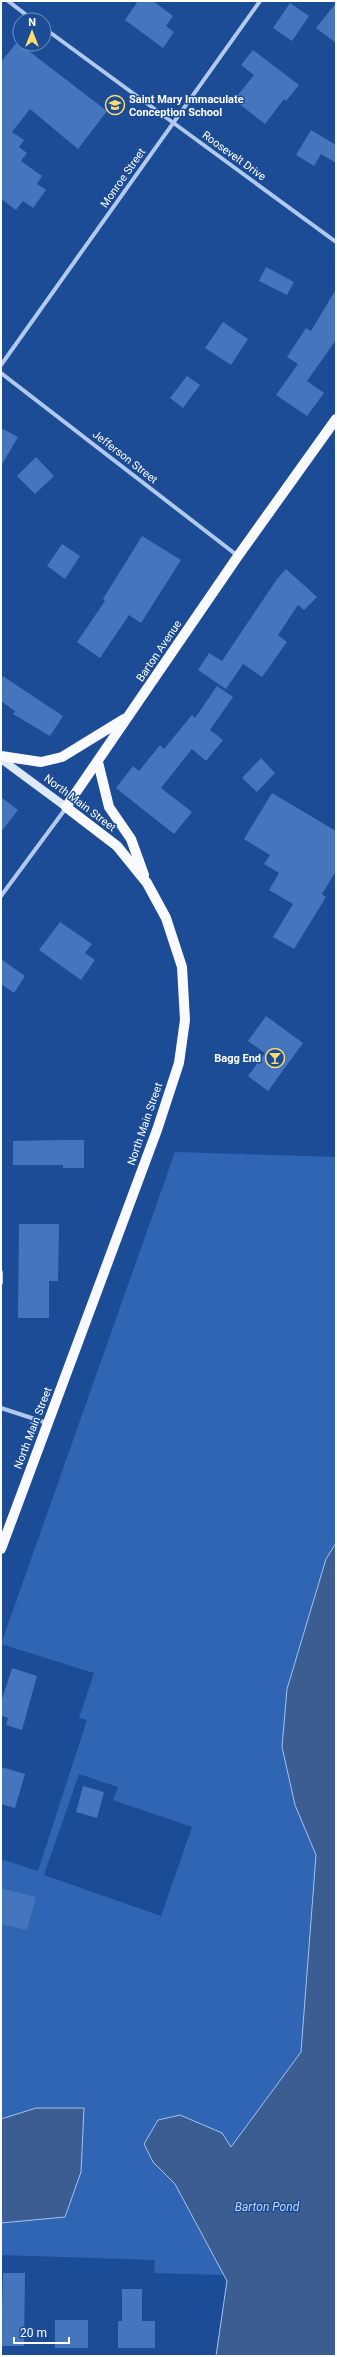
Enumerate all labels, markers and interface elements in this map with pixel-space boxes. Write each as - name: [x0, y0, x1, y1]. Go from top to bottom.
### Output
- north arrow: [12, 12, 52, 52]
- text: N: [28, 16, 36, 29]
- place label: Saint Mary Immaculate Conception School: [129, 93, 244, 119]
- school or university icon: Saint Mary Immaculate Conception School: [104, 94, 126, 116]
- street label: Roosevelt Drive: [200, 129, 269, 184]
- street label: Monroe Street: [98, 146, 148, 210]
- street label: Jefferson Street: [90, 428, 160, 487]
- street label: Barton Avenue: [134, 618, 184, 684]
- street label: North Main Street: [42, 772, 119, 834]
- bar icon: Bagg End: [264, 1047, 286, 1069]
- place label: Bagg End: [214, 1052, 261, 1065]
- street label: North Main Street: [125, 1081, 165, 1167]
- street label: North Main Street: [11, 1385, 55, 1471]
- water label: Barton Pond: [235, 2200, 300, 2214]
- scale bar: [14, 2319, 69, 2345]
- text: 20 m: [20, 2326, 47, 2340]

